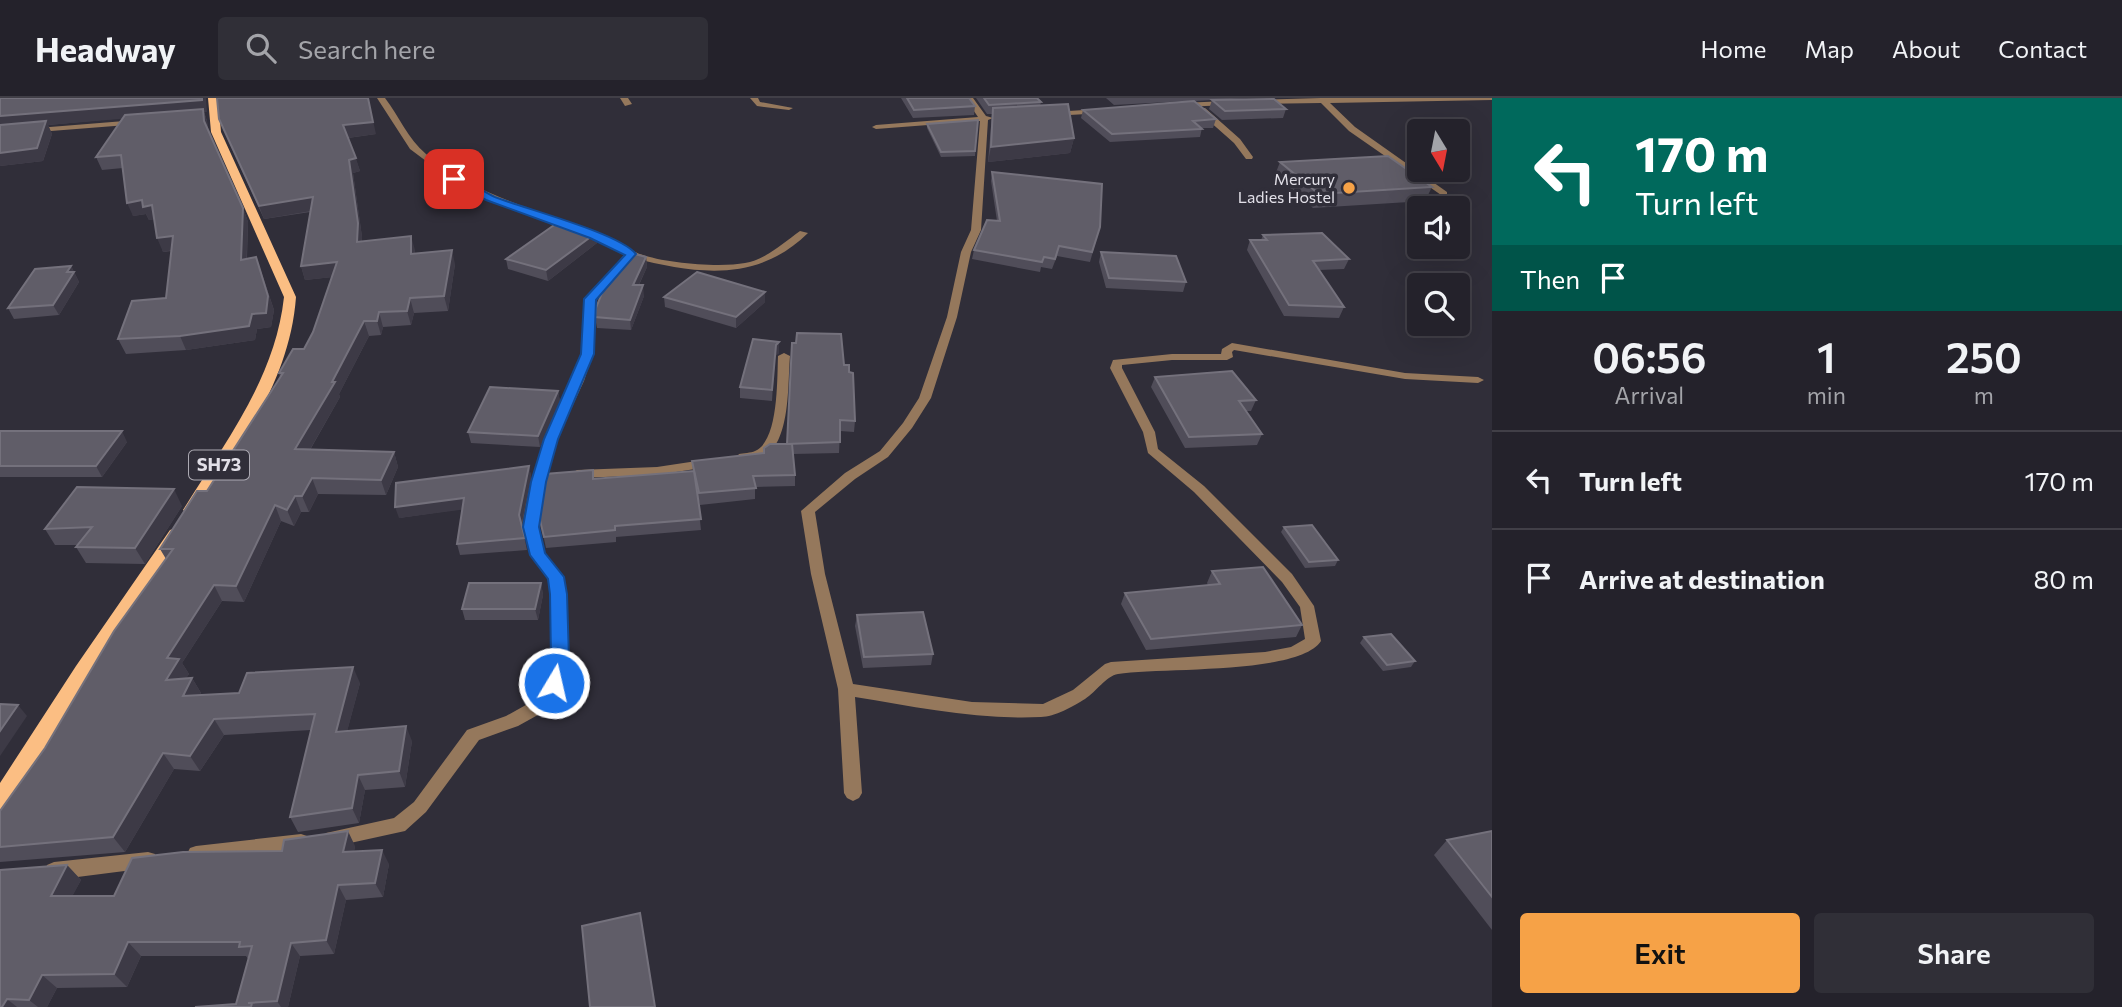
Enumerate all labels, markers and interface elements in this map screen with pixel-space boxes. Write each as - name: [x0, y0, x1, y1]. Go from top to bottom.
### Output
- search box: [218, 17, 708, 80]
- text: Headway: [35, 28, 176, 69]
- icon: search: [242, 29, 280, 67]
- text: Search here: [298, 33, 436, 64]
- text: Home: [1701, 34, 1767, 63]
- text: Map: [1805, 34, 1854, 63]
- text: About: [1892, 34, 1960, 63]
- text: Contact: [1998, 34, 2087, 63]
- north arrow: [1407, 119, 1470, 182]
- map controls: [1407, 119, 1470, 336]
- text: 170 m: [1635, 122, 1768, 182]
- icon: left: [1520, 126, 1611, 217]
- pin: [424, 149, 484, 209]
- icon: arrive: [435, 160, 473, 198]
- place label: Mercury Ladies Hostel: [1238, 169, 1335, 206]
- marker: Mercury Ladies Hostel: [1341, 180, 1357, 196]
- text: Turn left: [1635, 182, 1759, 222]
- button: sound: [1407, 196, 1470, 259]
- icon: arrive: [1594, 259, 1632, 297]
- text: Then: [1520, 263, 1580, 294]
- button: search: [1407, 273, 1470, 336]
- text: 06:56: [1592, 330, 1707, 382]
- text: 1: [1817, 330, 1836, 382]
- text: 250: [1946, 330, 2022, 382]
- text: Arrival: [1615, 381, 1684, 409]
- text: min: [1807, 381, 1846, 409]
- text: m: [1974, 381, 1994, 409]
- road number: SH73: [189, 450, 249, 480]
- icon: left: [1520, 461, 1558, 499]
- text: Turn left: [1579, 465, 1682, 496]
- text: 170 m: [2025, 465, 2094, 496]
- icon: arrive: [1520, 559, 1558, 597]
- text: Arrive at destination: [1579, 563, 1825, 594]
- text: 80 m: [2034, 563, 2094, 594]
- position arrow: [517, 646, 591, 720]
- button: Exit: [1520, 913, 1800, 993]
- button: Share: [1814, 913, 2094, 993]

